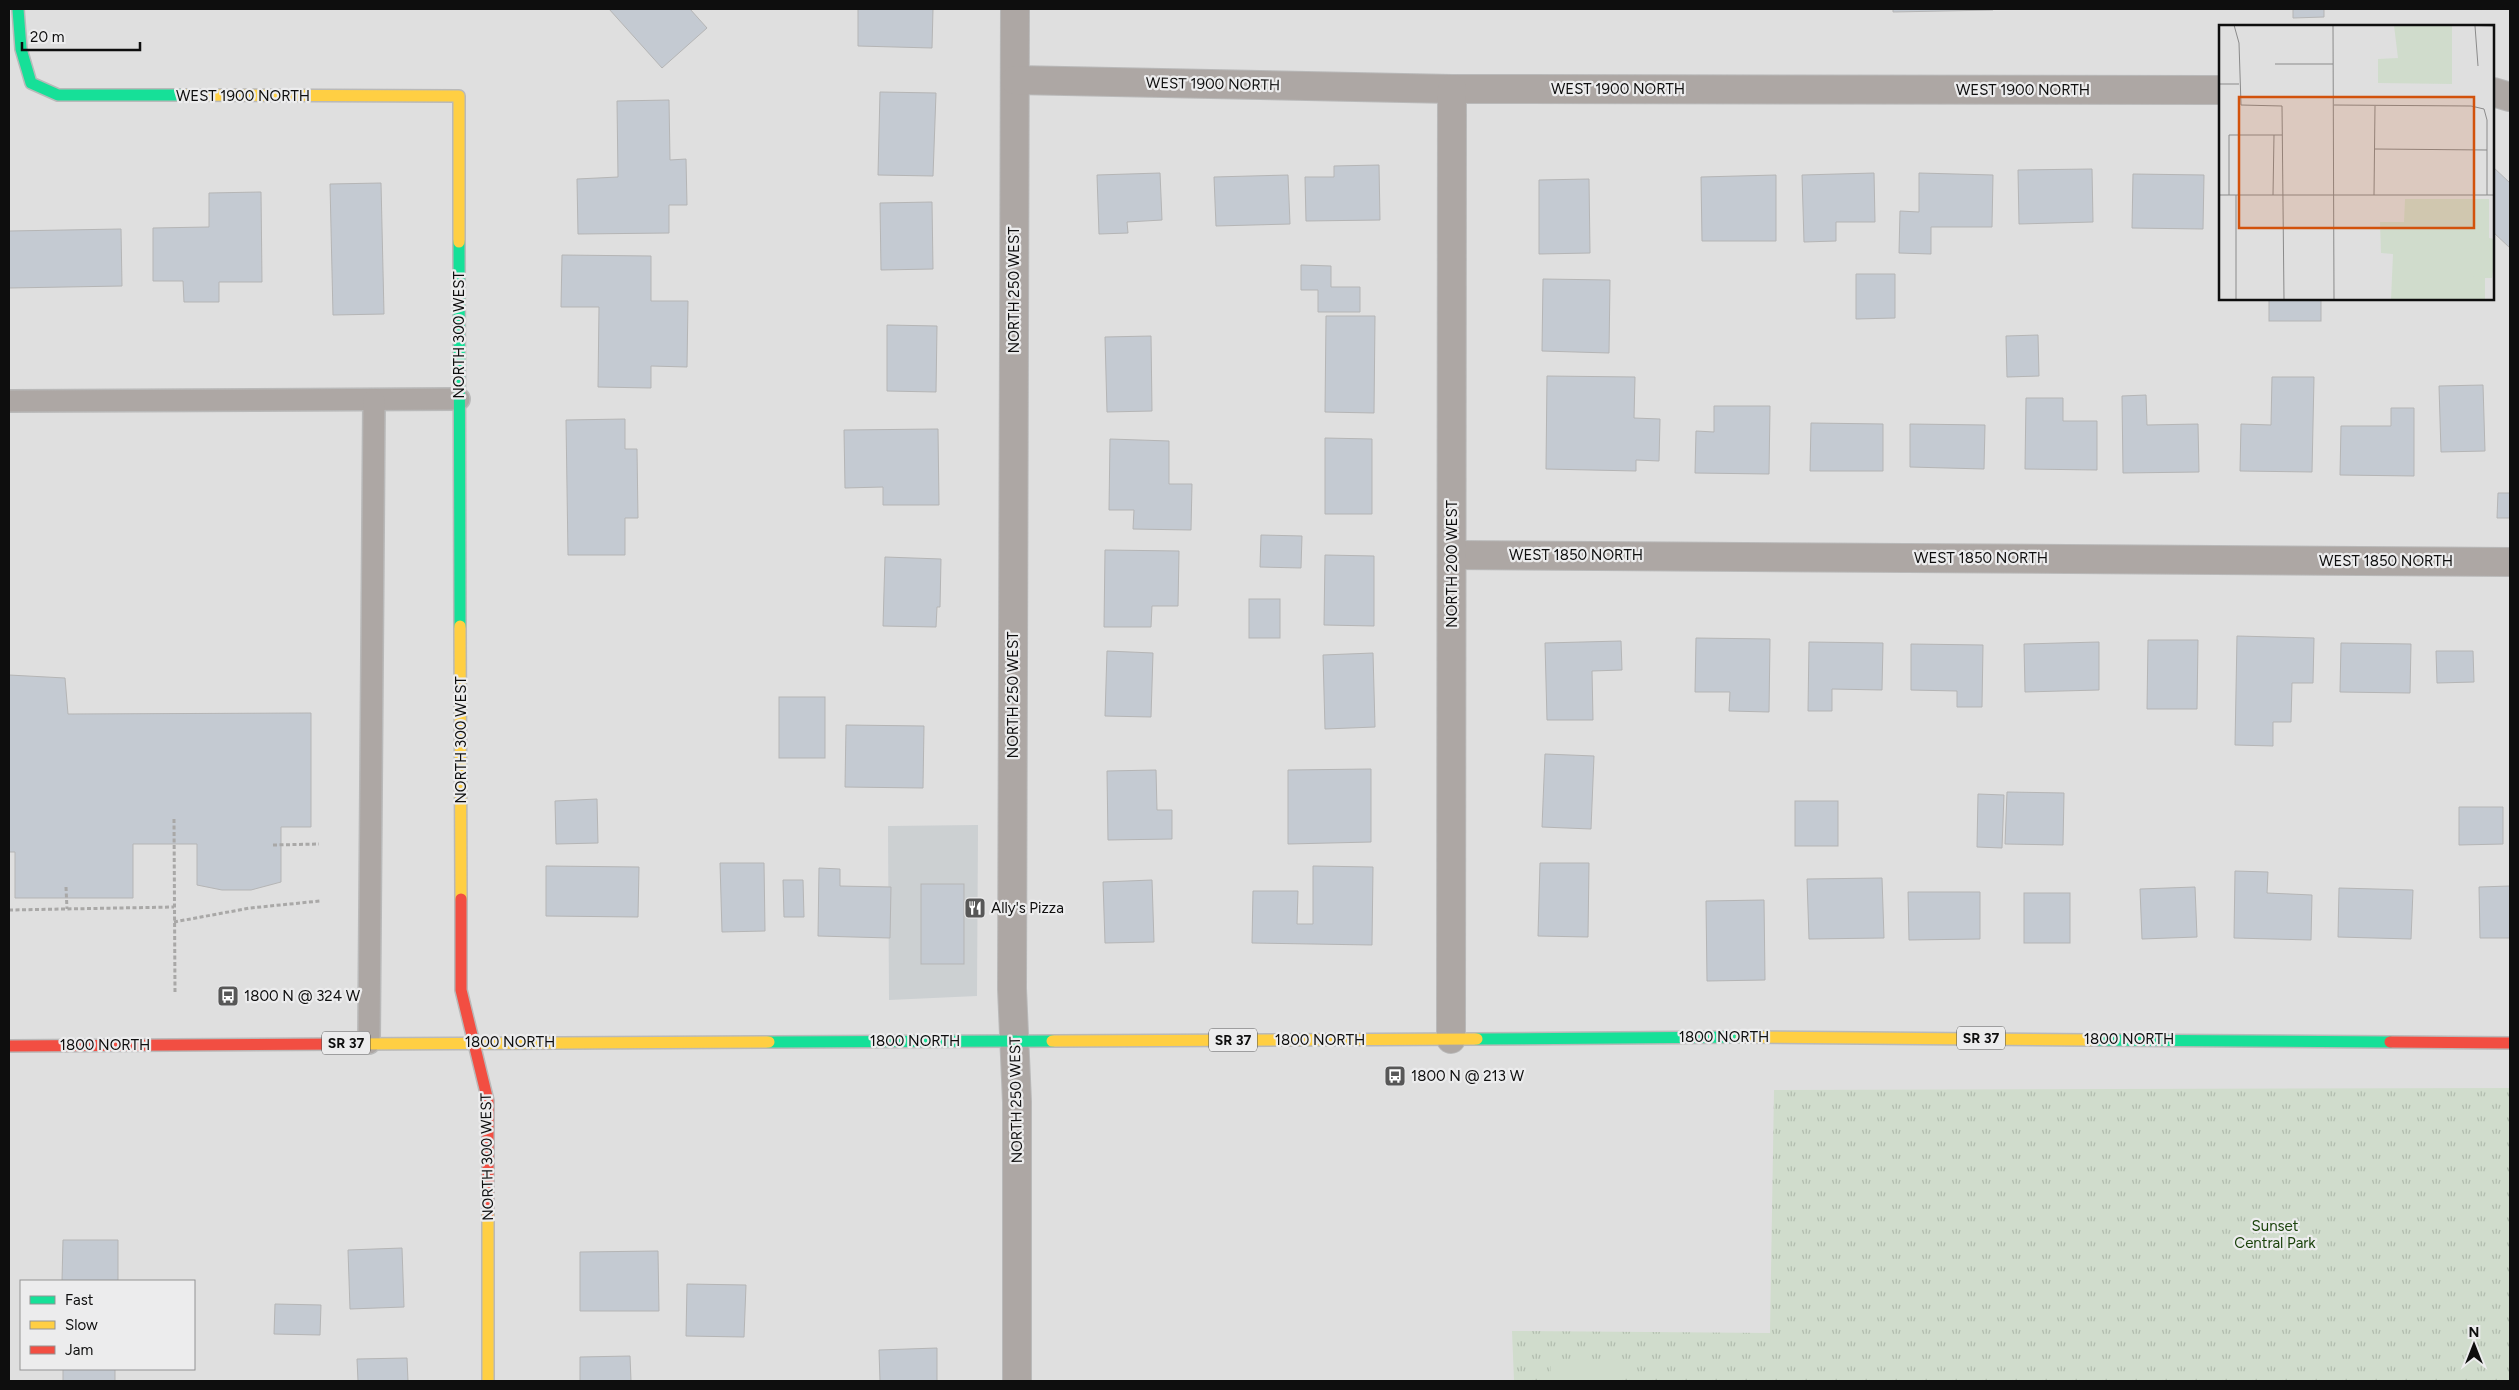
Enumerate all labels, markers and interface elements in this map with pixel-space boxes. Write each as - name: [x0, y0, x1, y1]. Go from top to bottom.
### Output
- scale bar: [22, 20, 140, 52]
- inset map: [2219, 25, 2494, 300]
- text: 20 m: [30, 28, 64, 46]
- street label: WEST 1900 NORTH: [1146, 74, 1280, 94]
- street label: WEST 1900 NORTH: [1551, 80, 1685, 98]
- street label: WEST 1900 NORTH: [1956, 81, 2090, 99]
- street label: WEST 1900 NORTH: [176, 87, 310, 105]
- street label: NORTH 250 WEST: [1005, 226, 1023, 353]
- street label: NORTH 300 WEST: [450, 270, 468, 399]
- street label: NORTH 200 WEST: [1443, 499, 1461, 628]
- street label: WEST 1850 NORTH: [1509, 546, 1643, 564]
- street label: WEST 1850 NORTH: [1914, 549, 2048, 567]
- street label: WEST 1850 NORTH: [2319, 552, 2453, 570]
- street label: NORTH 250 WEST: [1004, 631, 1022, 758]
- street label: NORTH 300 WEST: [452, 675, 470, 804]
- restaurant icon: Ally's Pizza: [963, 896, 987, 920]
- place label: Ally's Pizza: [991, 899, 1064, 917]
- bus stop icon: 1800 N @ 324 W: [216, 984, 240, 1008]
- place label: 1800 N @ 324 W: [244, 987, 361, 1005]
- road number: SR 37: [1957, 1026, 2005, 1050]
- road number: SR 37: [1209, 1028, 1257, 1052]
- street label: 1800 NORTH: [1679, 1028, 1769, 1046]
- street label: 1800 NORTH: [2084, 1030, 2174, 1048]
- street label: 1800 NORTH: [1275, 1031, 1365, 1049]
- road number: SR 37: [322, 1032, 370, 1054]
- street label: 1800 NORTH: [870, 1032, 960, 1050]
- street label: 1800 NORTH: [465, 1033, 555, 1051]
- street label: 1800 NORTH: [60, 1036, 150, 1054]
- street label: NORTH 250 WEST: [1006, 1036, 1026, 1164]
- bus stop icon: 1800 N @ 213 W: [1383, 1064, 1407, 1088]
- place label: 1800 N @ 213 W: [1411, 1067, 1525, 1085]
- street label: NORTH 300 WEST: [477, 1092, 497, 1221]
- park label: Sunset Central Park: [2234, 1217, 2316, 1252]
- legend: [20, 1280, 195, 1370]
- text: Fast: [65, 1291, 94, 1309]
- text: Slow: [65, 1316, 98, 1334]
- north arrow: [2449, 1320, 2499, 1370]
- text: N: [2469, 1324, 2479, 1341]
- text: Jam: [65, 1341, 93, 1359]

